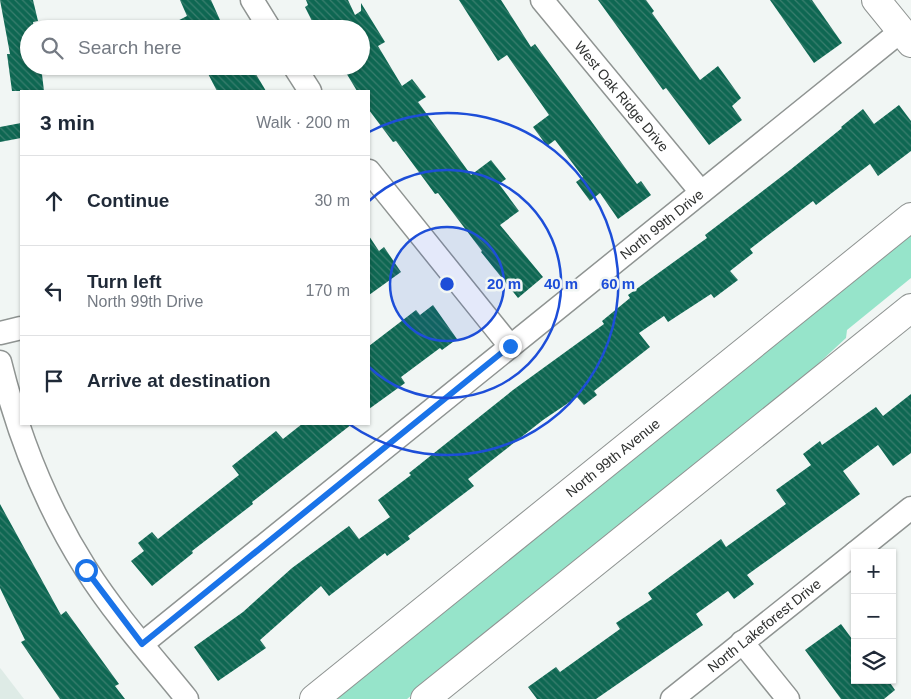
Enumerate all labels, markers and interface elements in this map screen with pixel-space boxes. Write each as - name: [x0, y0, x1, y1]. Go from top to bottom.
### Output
- search box: [20, 20, 370, 75]
- icon: search: [38, 34, 66, 62]
- text: Search here: [78, 37, 182, 58]
- street label: West Oak Ridge Drive: [571, 38, 672, 155]
- text: 3 min: [40, 111, 95, 134]
- text: Walk · 200 m: [256, 114, 350, 131]
- street label: North 99th Drive: [617, 186, 707, 263]
- icon: ahead: [40, 187, 68, 215]
- text: Continue: [87, 190, 169, 211]
- text: 30 m: [314, 192, 350, 209]
- text: Turn left: [87, 271, 162, 292]
- centre of rings: [438, 275, 456, 293]
- text: 20 m: [487, 275, 521, 292]
- text: 40 m: [544, 275, 578, 292]
- text: 60 m: [601, 275, 635, 292]
- icon: left: [40, 277, 68, 305]
- text: 170 m: [306, 282, 350, 299]
- text: North 99th Drive: [87, 293, 204, 310]
- route end: [499, 335, 522, 358]
- icon: arrive: [40, 367, 68, 395]
- text: Arrive at destination: [87, 370, 271, 391]
- street label: North 99th Avenue: [563, 415, 663, 500]
- map controls: [851, 549, 896, 684]
- button: +: [851, 549, 896, 594]
- route start: [75, 559, 98, 582]
- street label: North Lakeforest Drive: [704, 575, 824, 675]
- button: −: [851, 594, 896, 639]
- button: layers: [851, 639, 896, 684]

